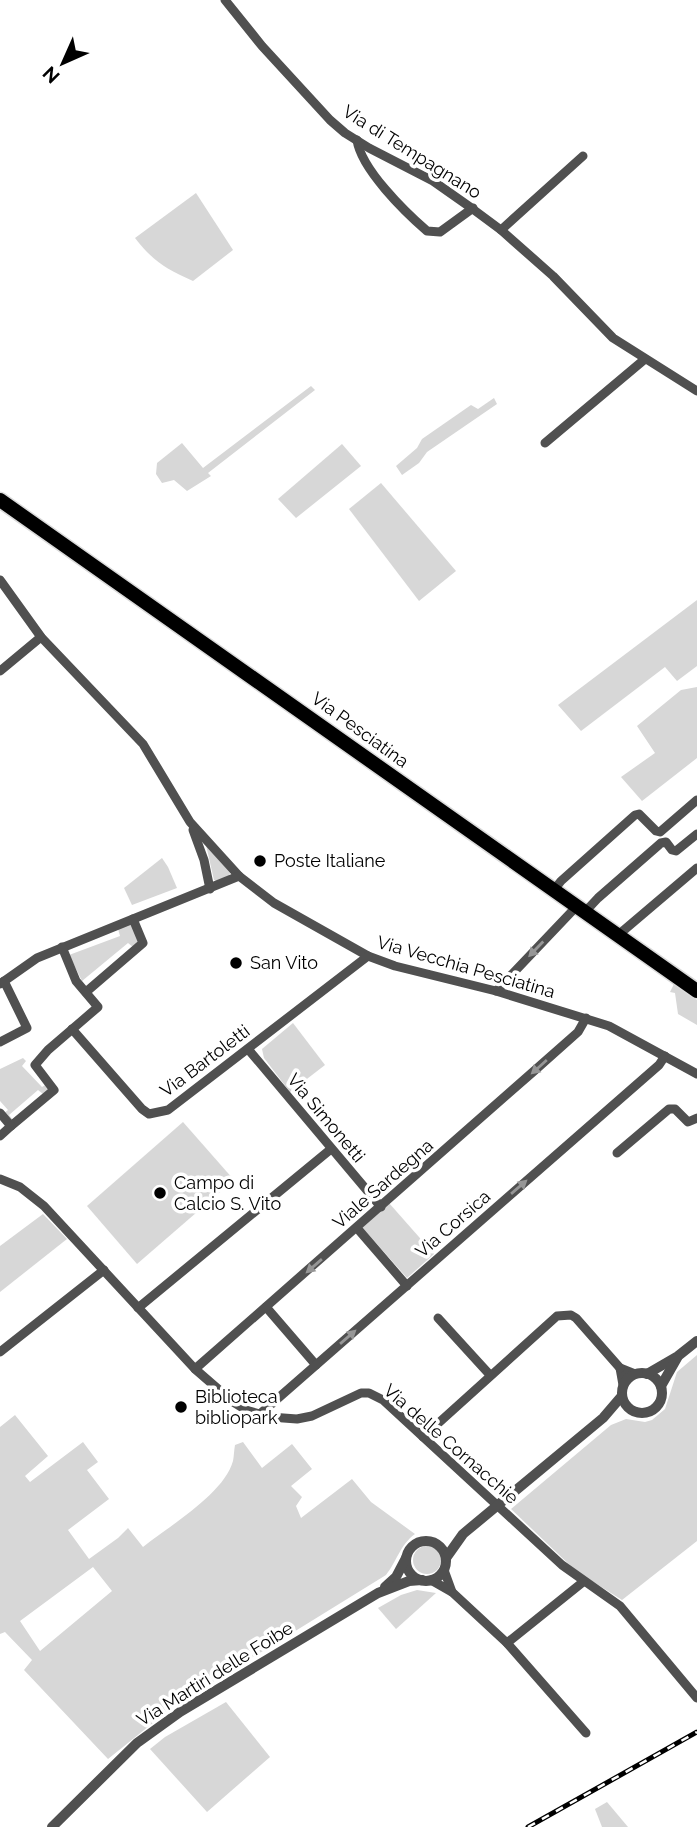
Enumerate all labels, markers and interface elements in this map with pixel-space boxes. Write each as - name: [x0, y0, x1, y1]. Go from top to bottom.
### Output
- north arrow: [28, 28, 98, 98]
- text: N: [38, 62, 64, 88]
- street label: Via di Tempagnano: [339, 100, 486, 203]
- street label: Via Pesciatina: [308, 687, 413, 772]
- place label: Poste Italiane: [274, 850, 386, 871]
- marker: Poste Italiane: [252, 853, 268, 869]
- street label: Via Vecchia Pesciatina: [375, 931, 558, 1002]
- one-way arrow: [528, 940, 544, 957]
- place label: San Vito: [250, 952, 318, 973]
- marker: San Vito: [228, 955, 244, 971]
- street label: Via Bartoletti: [156, 1020, 254, 1101]
- one-way arrow: [530, 1059, 548, 1075]
- street label: Via Simonetti: [283, 1069, 370, 1166]
- street label: Viale Sardegna: [328, 1134, 437, 1233]
- place label: Campo di Calcio S. Vito: [174, 1172, 281, 1214]
- one-way arrow: [511, 1180, 528, 1195]
- marker: Campo di Calcio S. Vito: [152, 1185, 168, 1201]
- street label: Via Corsica: [411, 1185, 494, 1262]
- one-way arrow: [305, 1258, 322, 1273]
- one-way arrow: [340, 1330, 357, 1345]
- street label: Via delle Cornacchie: [380, 1379, 523, 1508]
- place label: Biblioteca bibliopark: [195, 1386, 278, 1428]
- marker: Biblioteca bibliopark: [173, 1399, 189, 1415]
- street label: Via Martiri delle Foibe: [133, 1617, 297, 1730]

